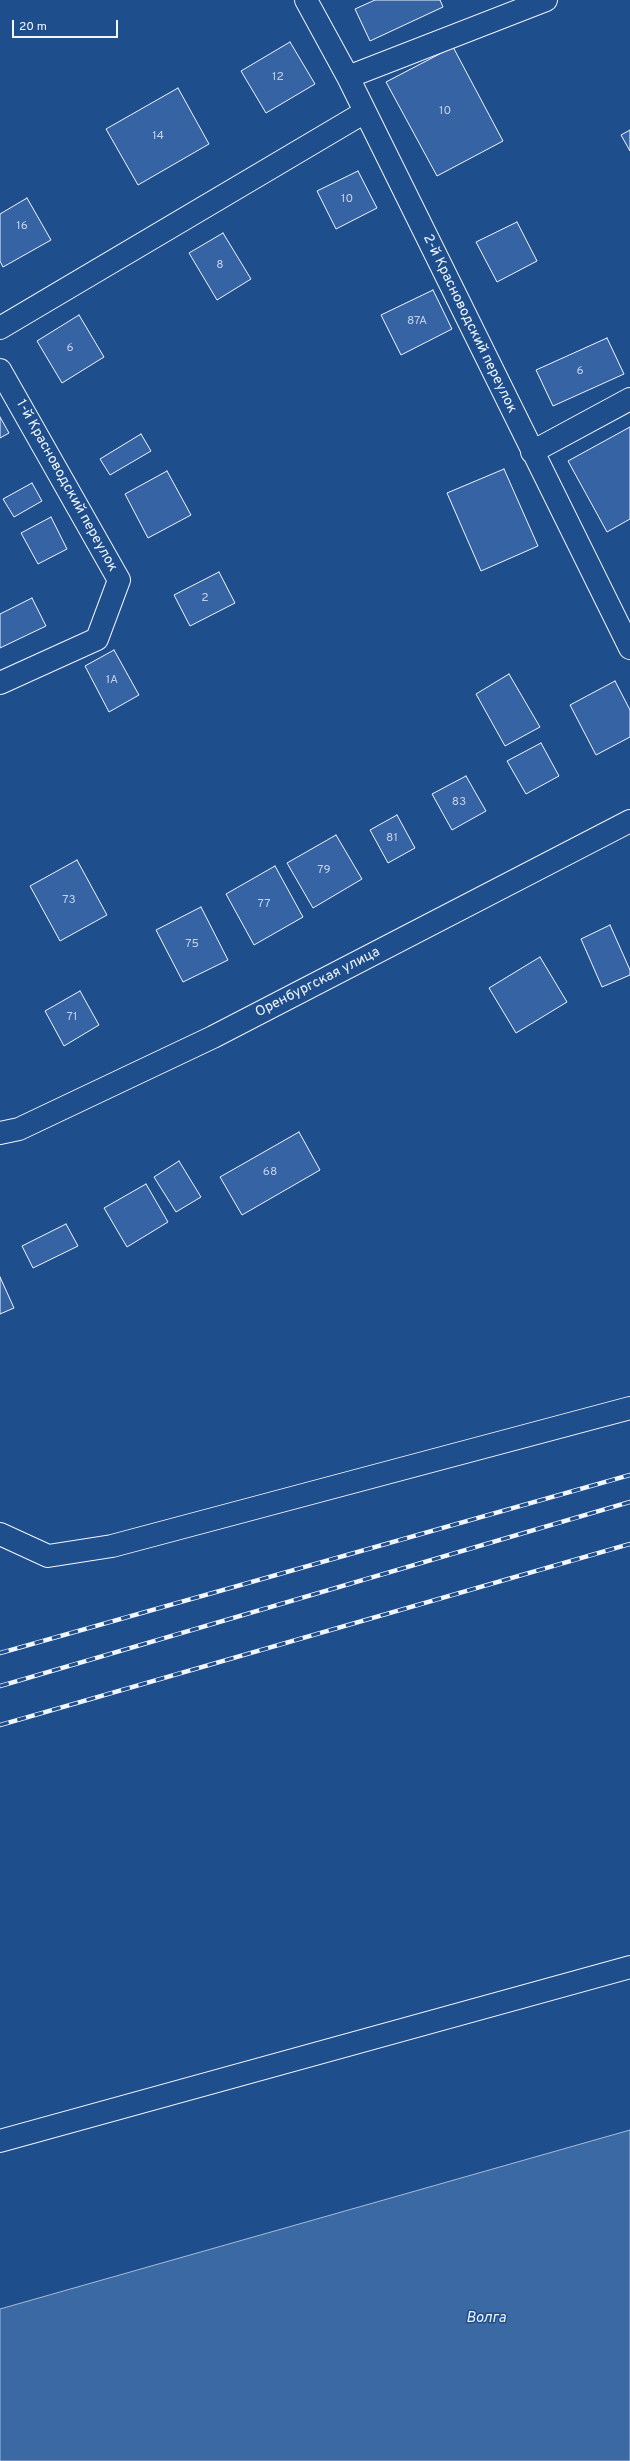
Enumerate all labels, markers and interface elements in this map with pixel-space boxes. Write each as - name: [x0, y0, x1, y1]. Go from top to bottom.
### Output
- scale bar: [14, 12, 120, 38]
- text: 20 m: [19, 19, 47, 35]
- house number: 12: [272, 71, 284, 85]
- house number: 10: [439, 105, 451, 119]
- house number: 14: [152, 130, 164, 144]
- house number: 10: [341, 193, 353, 207]
- house number: 16: [16, 220, 28, 234]
- street label: 2-й Красноводский переулок: [418, 232, 520, 416]
- house number: 8: [216, 259, 224, 273]
- house number: 87А: [407, 315, 427, 329]
- house number: 6: [66, 342, 74, 356]
- house number: 6: [576, 365, 584, 379]
- street label: 1-й Красноводский переулок: [12, 397, 120, 575]
- house number: 2: [201, 592, 209, 606]
- house number: 1А: [106, 674, 118, 688]
- house number: 83: [452, 796, 466, 810]
- house number: 81: [386, 832, 398, 846]
- house number: 79: [317, 864, 331, 878]
- house number: 73: [62, 894, 76, 908]
- house number: 77: [258, 898, 270, 912]
- house number: 75: [185, 938, 199, 952]
- street label: Оренбургская улица: [253, 944, 383, 1022]
- house number: 71: [67, 1011, 77, 1025]
- house number: 68: [263, 1166, 277, 1180]
- water label: Волга: [466, 2310, 506, 2328]

